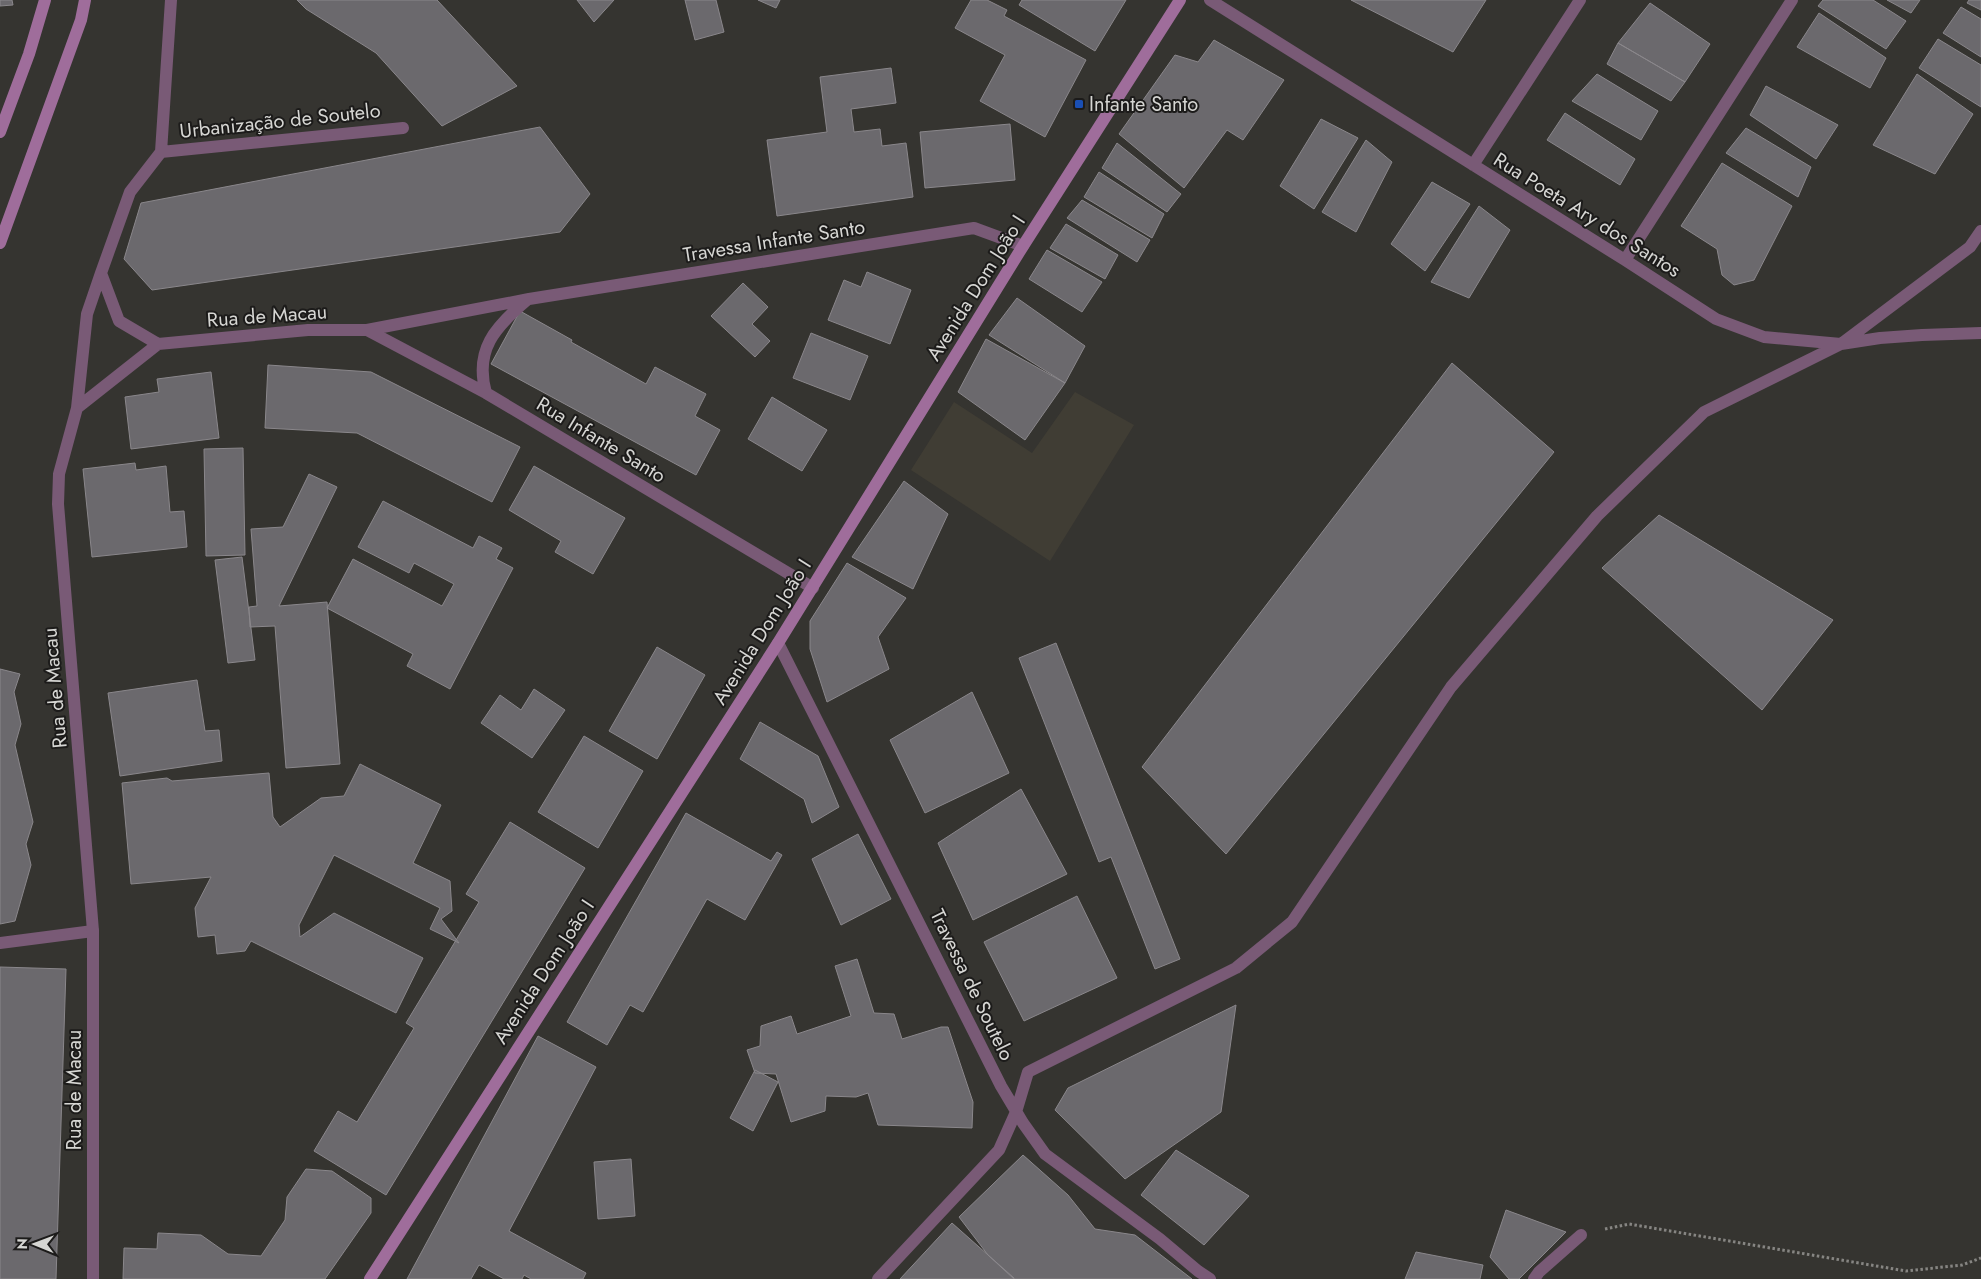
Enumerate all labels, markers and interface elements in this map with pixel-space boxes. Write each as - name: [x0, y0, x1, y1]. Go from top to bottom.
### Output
- place label: Infante Santo: [1089, 90, 1198, 119]
- street label: Urbanização de Soutelo: [178, 96, 382, 146]
- marker: Infante Santo: [1073, 98, 1085, 110]
- street label: Rua Poeta Ary dos Santos: [1488, 145, 1686, 285]
- street label: Avenida Dom João I: [919, 209, 1033, 367]
- street label: Travessa Infante Santo: [681, 212, 867, 270]
- street label: Rua de Macau: [206, 297, 328, 335]
- street label: Rua Infante Santo: [531, 390, 671, 490]
- street label: Avenida Dom João I: [705, 553, 819, 711]
- street label: Rua de Macau: [35, 627, 75, 749]
- street label: Avenida Dom João I: [486, 894, 602, 1050]
- street label: Travessa de Soutelo: [923, 904, 1021, 1066]
- street label: Rua de Macau: [60, 1030, 89, 1150]
- north arrow: [10, 1219, 60, 1269]
- text: N: [12, 1238, 32, 1250]

